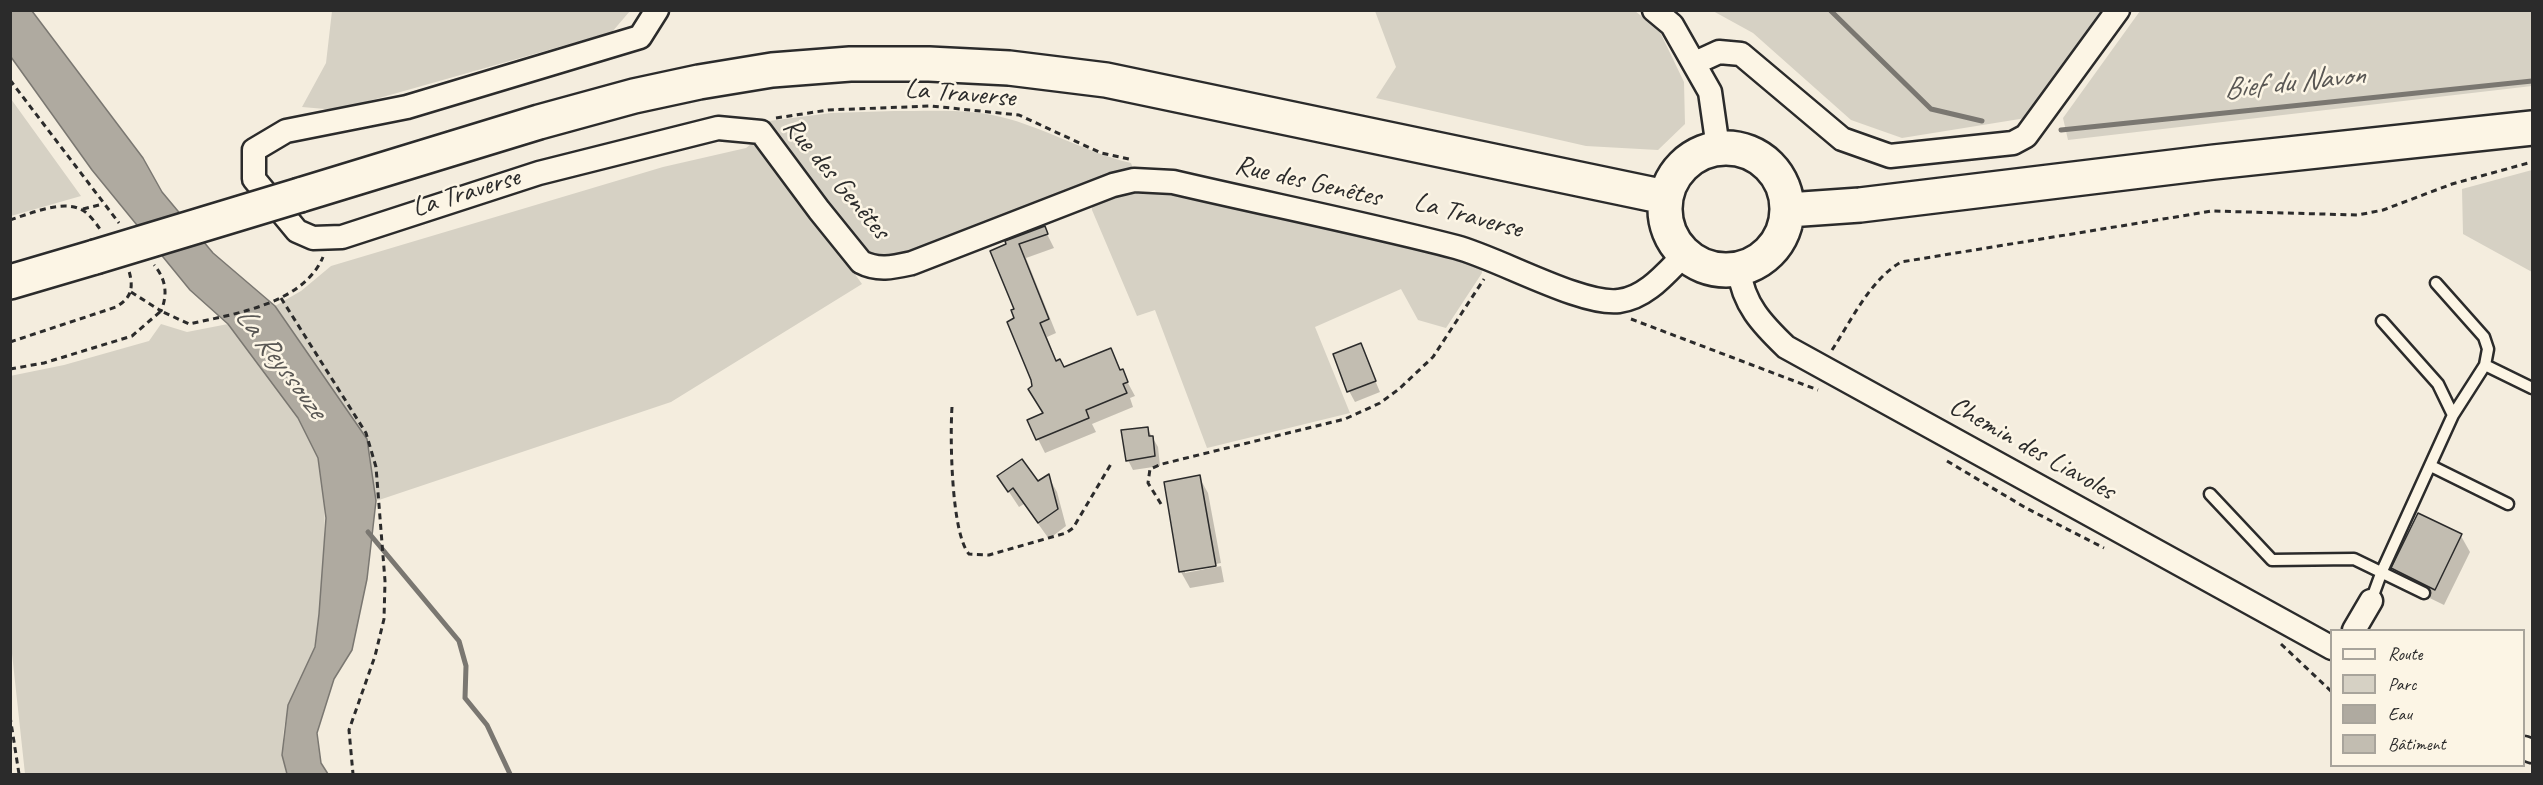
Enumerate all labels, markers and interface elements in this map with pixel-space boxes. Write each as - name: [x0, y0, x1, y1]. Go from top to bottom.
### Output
- water label: Bief du Navon: [2222, 58, 2366, 108]
- street label: La Traverse: [903, 72, 1017, 116]
- street label: Rue des Genêtes: [775, 111, 897, 247]
- street label: Rue des Genêtes: [1232, 149, 1384, 215]
- street label: La Traverse: [408, 161, 524, 225]
- street label: La Traverse: [1410, 185, 1526, 247]
- water label: La Reyssouze: [226, 300, 334, 426]
- street label: Chemin des Liavoles: [1943, 390, 2121, 508]
- legend: [2330, 629, 2525, 767]
- text: Route: [2388, 643, 2422, 665]
- text: Parc: [2388, 673, 2416, 695]
- text: Eau: [2388, 703, 2412, 725]
- text: Bâtiment: [2388, 733, 2446, 755]

